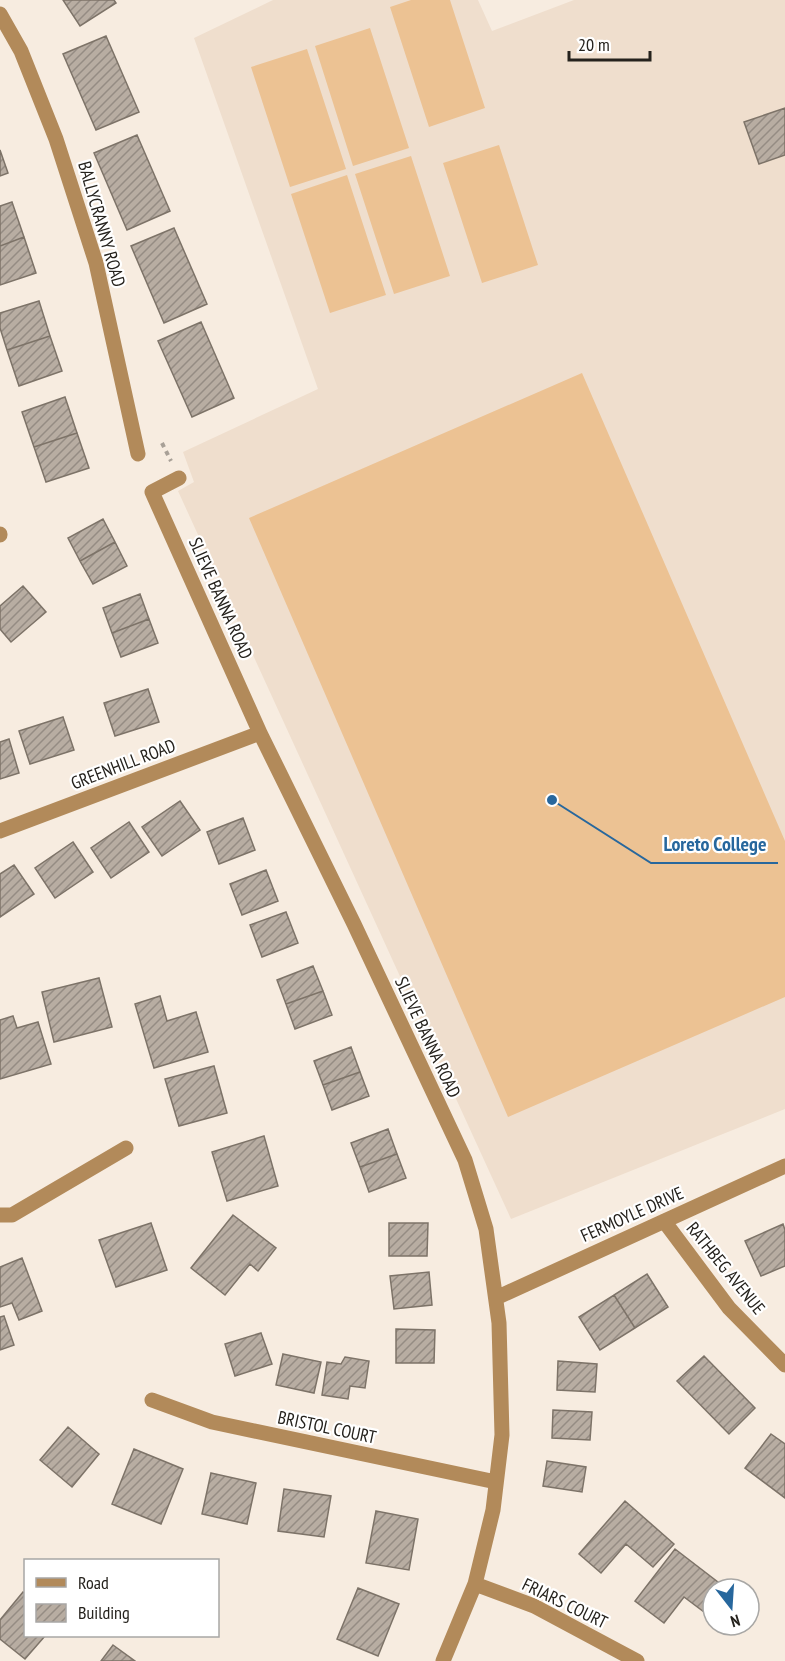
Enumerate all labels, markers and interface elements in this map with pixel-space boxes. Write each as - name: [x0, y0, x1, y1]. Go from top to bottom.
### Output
- scale bar: [569, 24, 650, 62]
- text: 20 m: [578, 33, 610, 56]
- street label: BALLYCRANNY ROAD: [73, 159, 131, 289]
- street label: SLIEVE BANNA ROAD: [184, 534, 258, 662]
- street label: GREENHILL ROAD: [67, 734, 179, 794]
- callout: Loreto College: [651, 825, 778, 863]
- text: Loreto College: [663, 831, 767, 857]
- street label: SLIEVE BANNA ROAD: [390, 973, 466, 1101]
- street label: FERMOYLE DRIVE: [577, 1181, 687, 1247]
- street label: RATHBEG AVENUE: [682, 1217, 770, 1319]
- street label: BRISTOL COURT: [276, 1405, 378, 1449]
- legend: [24, 1559, 219, 1637]
- text: Road: [78, 1571, 109, 1594]
- street label: FRIARS COURT: [519, 1573, 611, 1633]
- north arrow: [701, 1577, 761, 1637]
- text: Building: [78, 1601, 130, 1624]
- text: N: [728, 1611, 742, 1632]

